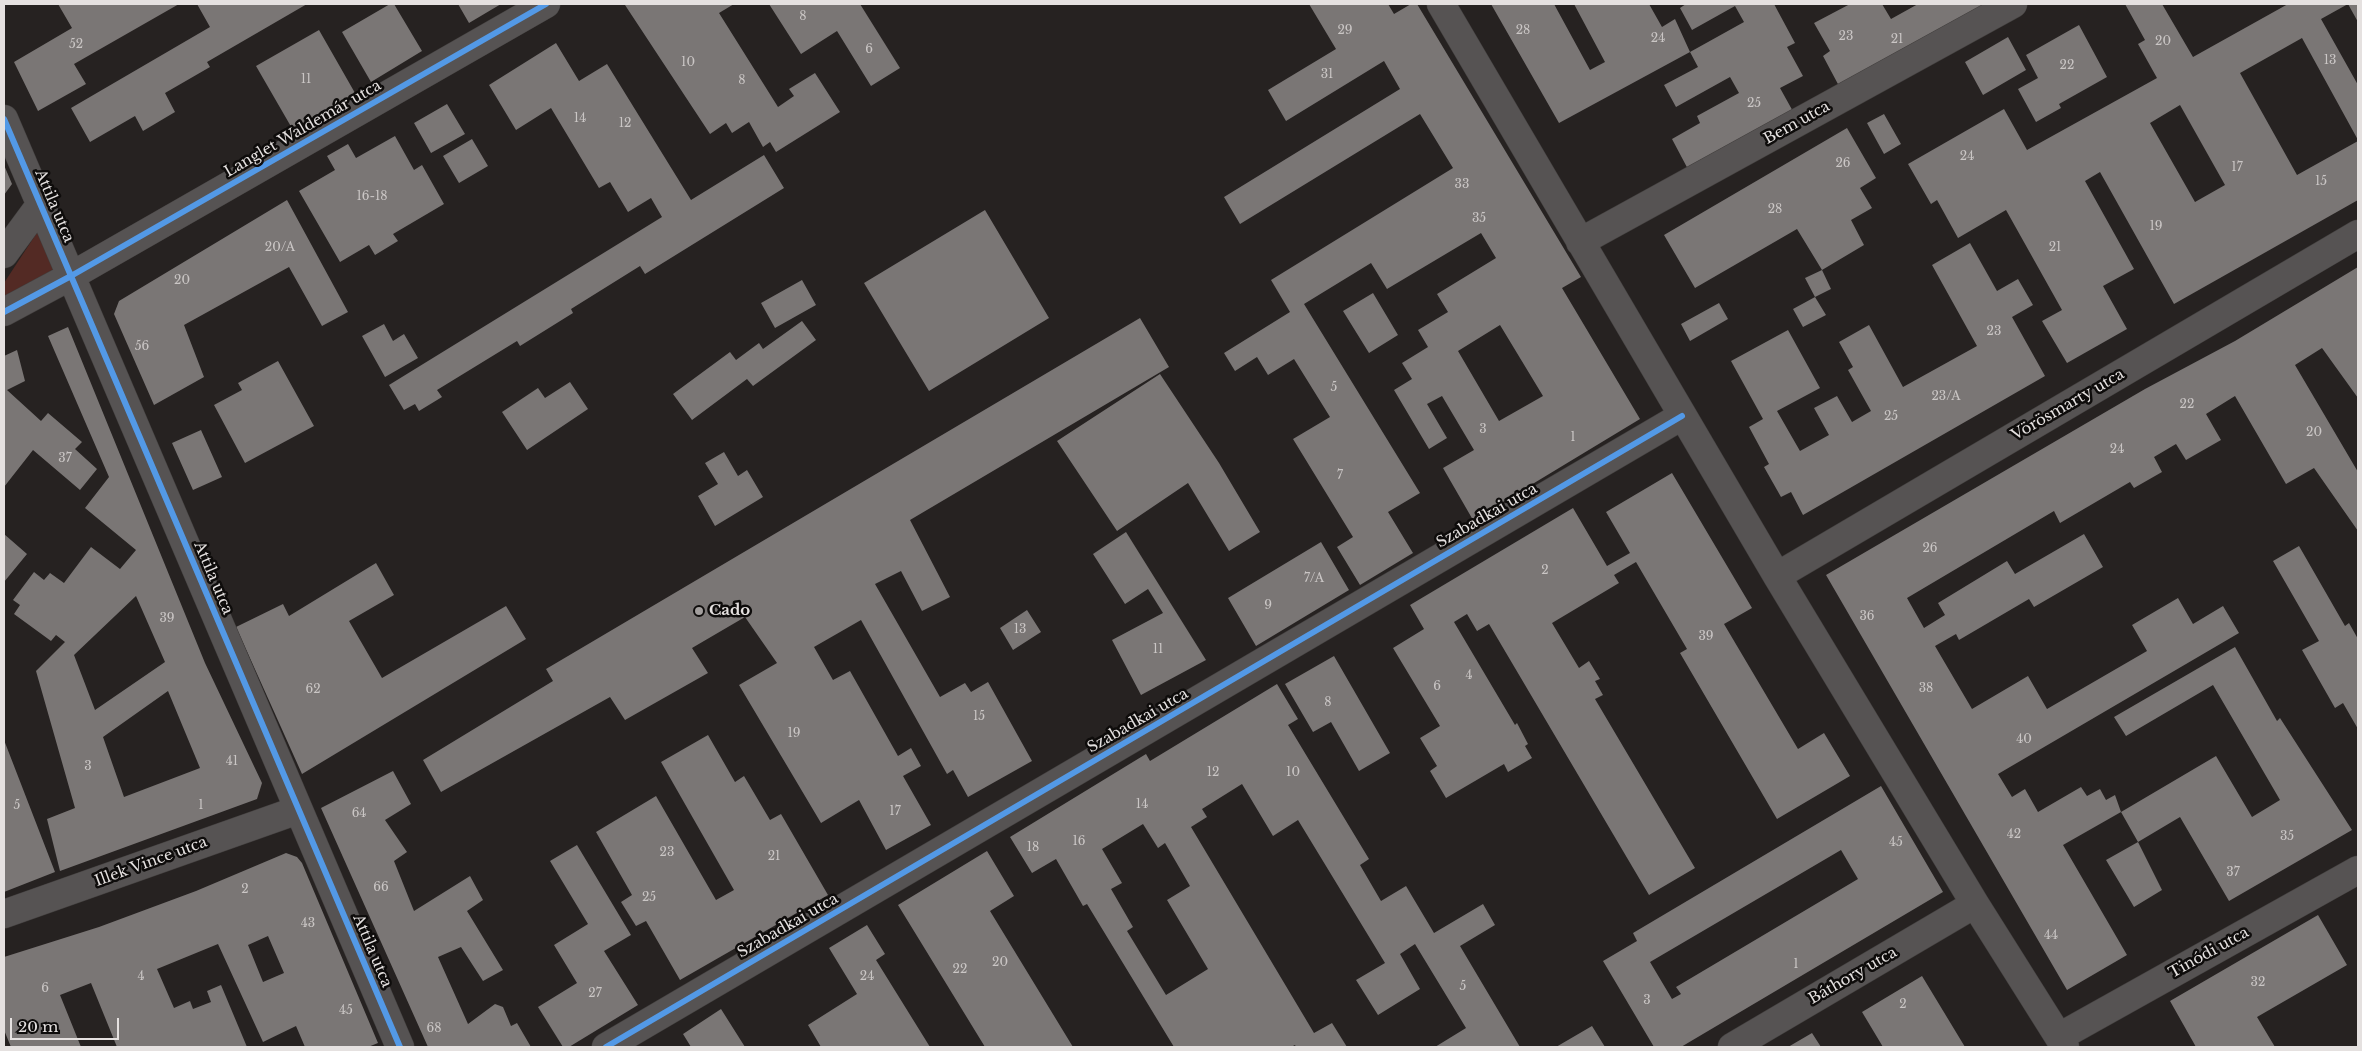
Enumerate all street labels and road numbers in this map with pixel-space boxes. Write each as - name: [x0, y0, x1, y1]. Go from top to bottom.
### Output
- street label: Langlet Waldemár utca: [221, 77, 385, 181]
- street label: Bem utca: [1761, 98, 1833, 148]
- street label: Attila utca: [31, 167, 77, 245]
- street label: Vörösmarty utca: [2008, 365, 2128, 445]
- street label: Szabadkai utca: [1433, 480, 1541, 552]
- street label: Attila utca: [190, 539, 236, 617]
- street label: Szabadkai utca: [1084, 685, 1192, 757]
- street label: Illek Vince utca: [92, 833, 210, 891]
- street label: Szabadkai utca: [734, 890, 842, 962]
- street label: Attila utca: [349, 912, 395, 990]
- street label: Tinódi utca: [2166, 924, 2252, 982]
- street label: Báthory utca: [1806, 944, 1900, 1008]

